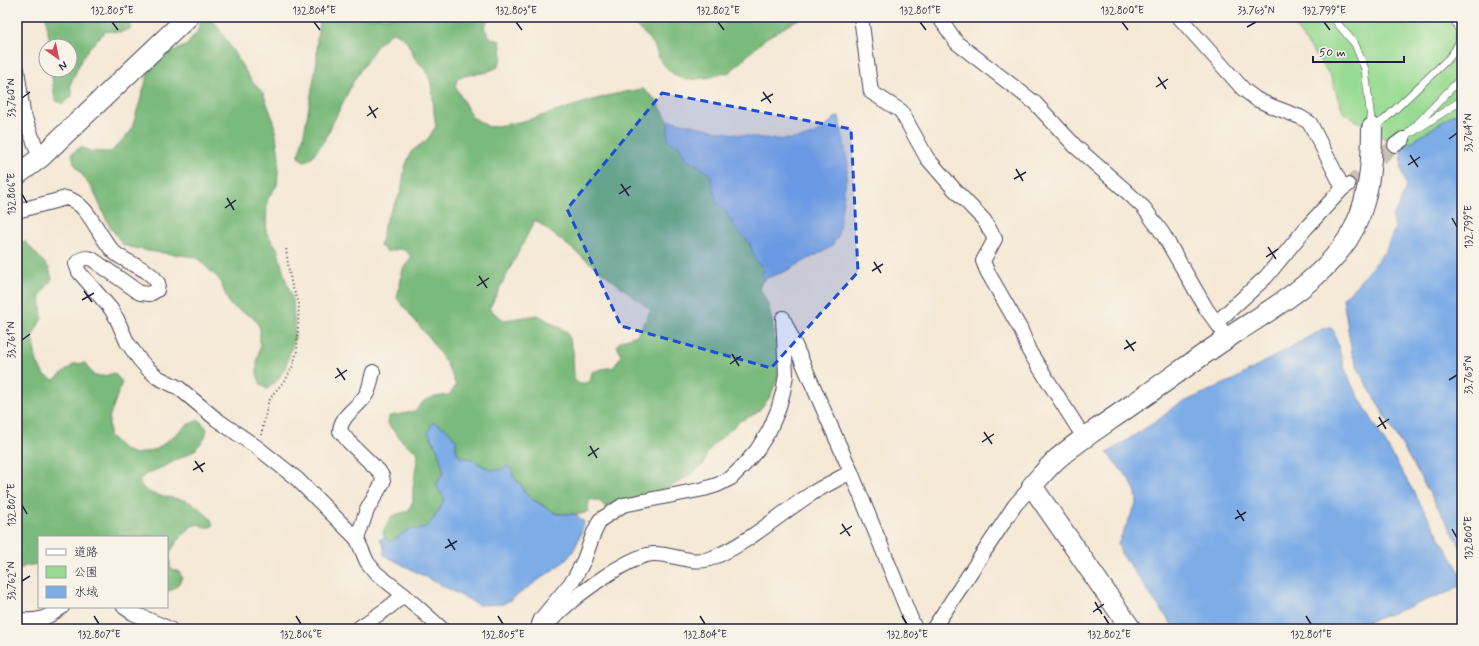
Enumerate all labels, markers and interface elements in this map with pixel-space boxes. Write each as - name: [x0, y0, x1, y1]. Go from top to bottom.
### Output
- text: 132.805°E: [90, 4, 134, 18]
- text: 132.804°E: [292, 4, 336, 18]
- text: 132.803°E: [495, 4, 537, 18]
- text: 132.802°E: [696, 4, 740, 18]
- text: 132.801°E: [899, 4, 941, 18]
- text: 132.800°E: [1100, 4, 1144, 18]
- text: 33.763°N: [1238, 4, 1275, 18]
- text: 132.799°E: [1302, 4, 1346, 18]
- north arrow: [38, 38, 78, 78]
- scale bar: [1313, 38, 1404, 64]
- text: 50 m: [1319, 45, 1346, 61]
- text: N: [56, 58, 70, 73]
- text: 33.760°N: [5, 78, 19, 117]
- text: 33.764°N: [1462, 113, 1476, 152]
- text: 132.806°E: [5, 173, 19, 215]
- text: 132.799°E: [1462, 205, 1476, 249]
- text: 33.761°N: [5, 321, 19, 358]
- text: 33.765°N: [1462, 356, 1476, 394]
- text: 132.807°E: [5, 483, 19, 527]
- text: 132.800°E: [1462, 516, 1476, 560]
- legend: [38, 536, 168, 608]
- text: 道路: [74, 545, 98, 561]
- text: 33.762°N: [5, 561, 19, 600]
- text: 公園: [74, 565, 98, 581]
- text: 水域: [74, 585, 98, 601]
- text: 132.807°E: [77, 628, 121, 642]
- text: 132.806°E: [280, 628, 322, 642]
- text: 132.805°E: [481, 628, 525, 642]
- text: 132.804°E: [683, 628, 727, 642]
- text: 132.803°E: [886, 628, 928, 642]
- text: 132.802°E: [1087, 628, 1131, 642]
- text: 132.801°E: [1290, 628, 1332, 642]

